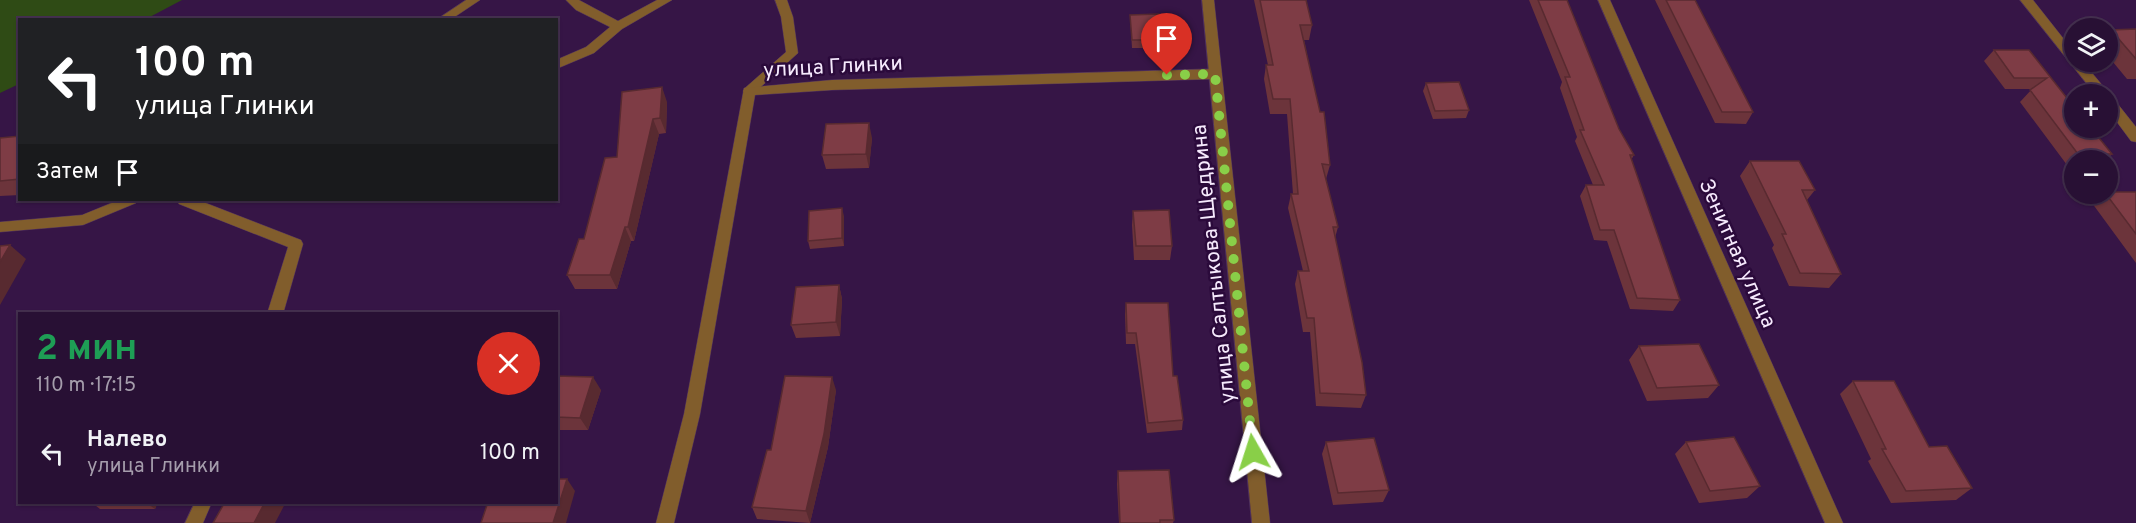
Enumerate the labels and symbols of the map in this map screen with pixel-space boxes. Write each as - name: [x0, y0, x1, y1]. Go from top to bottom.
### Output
- pin: [1141, 13, 1192, 75]
- street label: улица Глинки: [763, 50, 904, 85]
- street label: улица Салтыкова-Щедрина: [1186, 123, 1243, 405]
- street label: Зенитная улица: [1692, 175, 1782, 332]
- position arrow: [1221, 420, 1285, 484]

